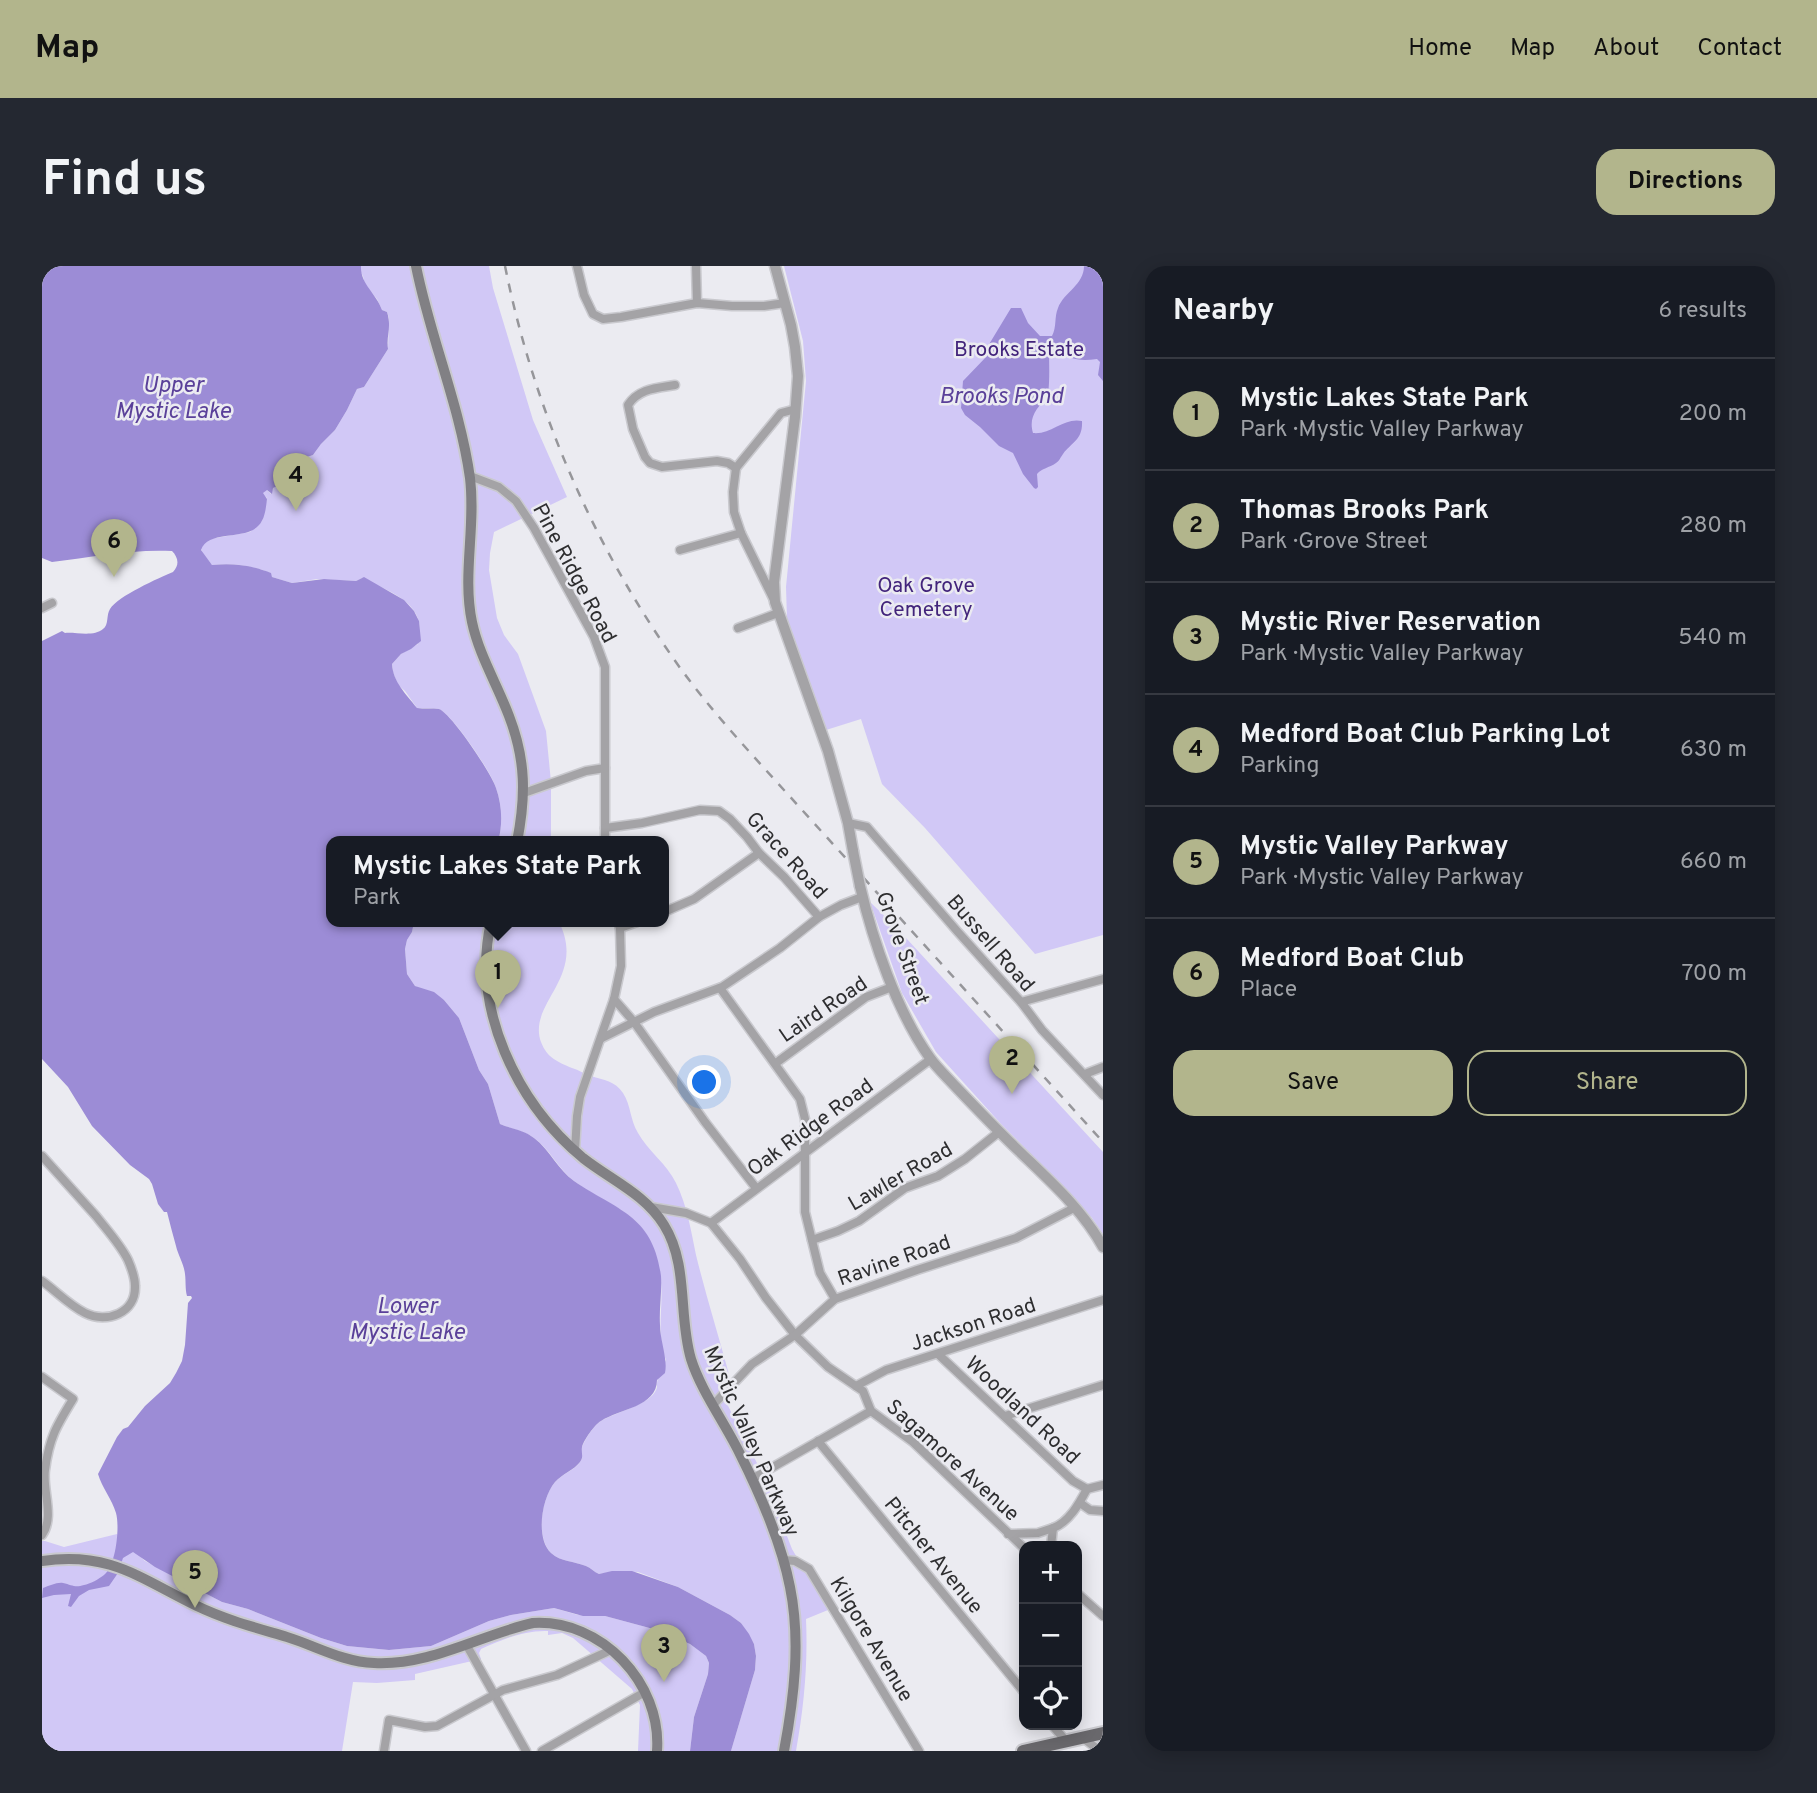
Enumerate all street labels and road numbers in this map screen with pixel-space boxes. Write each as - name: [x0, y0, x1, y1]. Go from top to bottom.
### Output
- street label: Pine Ridge Road: [525, 499, 622, 648]
- street label: Grace Road: [739, 806, 832, 906]
- street label: Grove Street: [869, 888, 935, 1009]
- street label: Bussell Road: [940, 889, 1040, 998]
- street label: Laird Road: [774, 971, 873, 1050]
- street label: Oak Ridge Road: [742, 1073, 879, 1183]
- street label: Lawler Road: [844, 1137, 958, 1218]
- street label: Ravine Road: [834, 1229, 955, 1293]
- street label: Jackson Road: [907, 1292, 1040, 1358]
- street label: Mystic Valley Parkway: [696, 1342, 805, 1541]
- street label: Woodland Road: [959, 1351, 1085, 1471]
- street label: Sagamore Avenue: [880, 1394, 1024, 1528]
- street label: Pitcher Avenue: [877, 1492, 988, 1620]
- street label: Kilgore Avenue: [823, 1572, 919, 1707]

